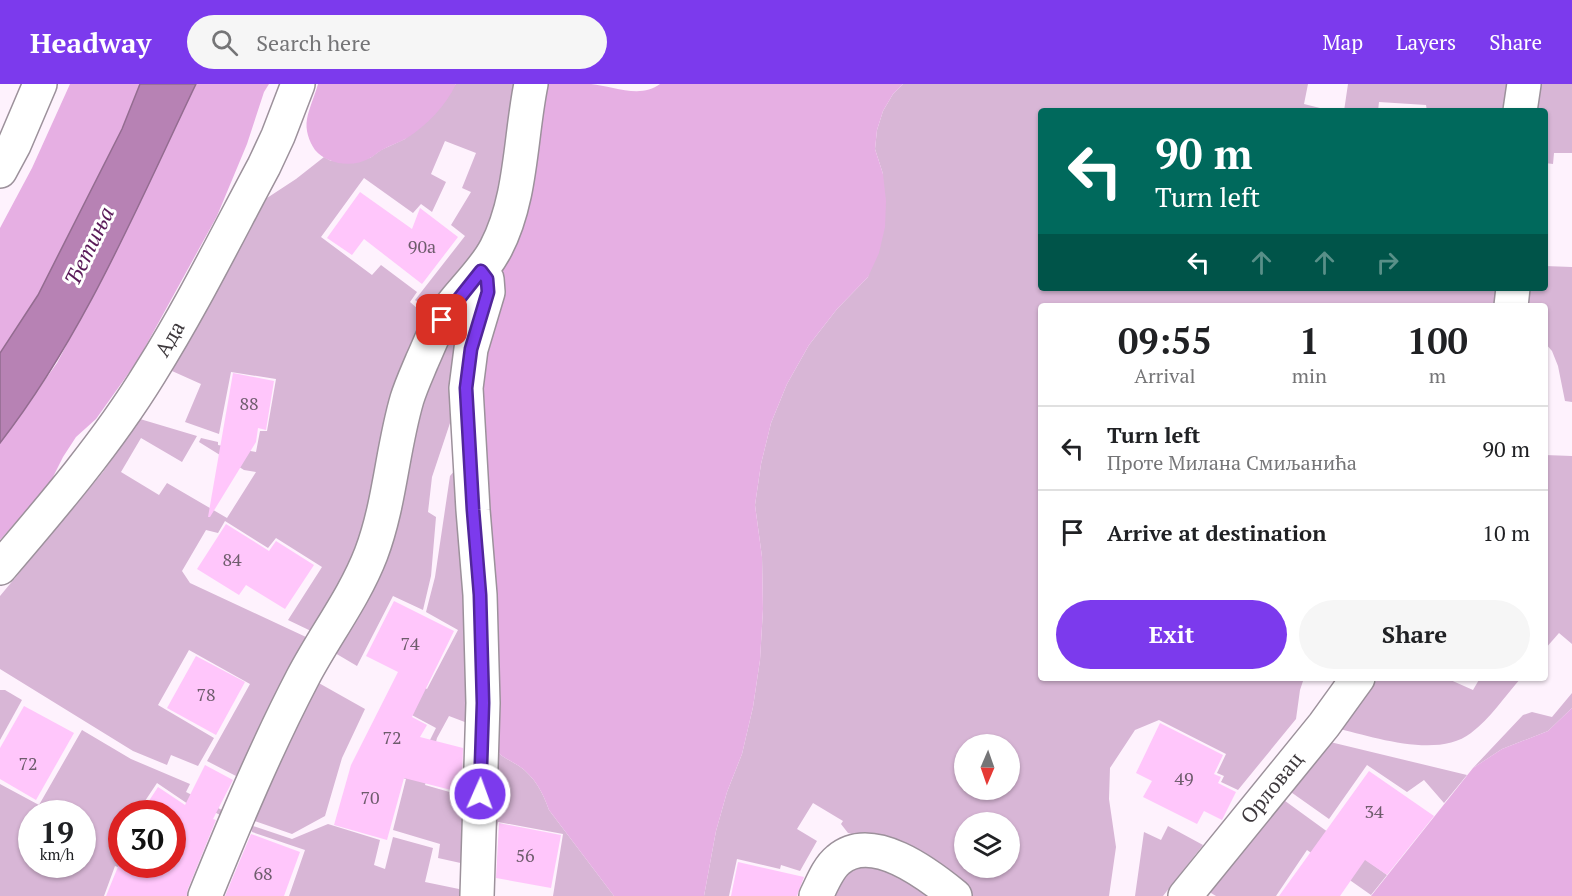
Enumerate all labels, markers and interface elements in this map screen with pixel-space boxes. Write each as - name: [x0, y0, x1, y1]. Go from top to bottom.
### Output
- search box: [187, 15, 607, 69]
- text: Headway: [30, 24, 151, 61]
- icon: search: [208, 26, 241, 59]
- text: Search here: [256, 28, 371, 57]
- text: Map: [1322, 28, 1363, 56]
- text: Layers: [1396, 28, 1456, 56]
- text: Share: [1489, 28, 1542, 56]
- text: 90 m: [1155, 125, 1253, 181]
- icon: left: [1056, 132, 1134, 210]
- text: Turn left: [1155, 179, 1260, 215]
- water label: Ђетиња: [57, 202, 120, 290]
- house number: 90a: [408, 234, 436, 258]
- icon: left: [1182, 246, 1215, 279]
- icon: ahead: [1245, 246, 1278, 279]
- icon: ahead: [1308, 246, 1341, 279]
- icon: right: [1371, 246, 1404, 279]
- pin: [416, 294, 467, 345]
- icon: arrive: [425, 303, 458, 336]
- street label: Ада: [148, 315, 191, 362]
- text: 09:55: [1118, 317, 1212, 364]
- text: 1: [1299, 317, 1320, 364]
- text: 100: [1407, 317, 1468, 364]
- text: Arrival: [1134, 362, 1196, 389]
- text: min: [1292, 362, 1327, 389]
- text: m: [1429, 362, 1446, 389]
- house number: 88: [239, 391, 259, 415]
- text: Turn left: [1107, 420, 1200, 449]
- icon: left: [1056, 432, 1089, 465]
- text: 90 m: [1482, 434, 1530, 463]
- text: Проте Милана Смиљанића: [1107, 449, 1357, 476]
- icon: arrive: [1056, 516, 1089, 549]
- text: Arrive at destination: [1107, 518, 1326, 547]
- text: 10 m: [1482, 518, 1530, 547]
- house number: 84: [222, 547, 242, 571]
- button: Exit: [1056, 600, 1287, 669]
- button: Share: [1299, 600, 1530, 669]
- house number: 74: [400, 631, 420, 655]
- house number: 78: [196, 682, 216, 706]
- house number: 72: [382, 725, 402, 749]
- north arrow: [954, 734, 1020, 800]
- map controls: [954, 734, 1020, 878]
- street label: Орловац: [1234, 746, 1309, 829]
- house number: 72: [18, 751, 38, 775]
- position arrow: [448, 762, 512, 826]
- house number: 49: [1174, 766, 1194, 790]
- house number: 70: [360, 785, 380, 809]
- house number: 34: [1364, 799, 1384, 823]
- speed limit sign: 30: [108, 800, 186, 878]
- text: 19: [40, 812, 74, 852]
- button: layers: [954, 812, 1020, 878]
- house number: 56: [515, 843, 535, 867]
- text: km/h: [40, 844, 74, 864]
- house number: 68: [253, 861, 273, 885]

